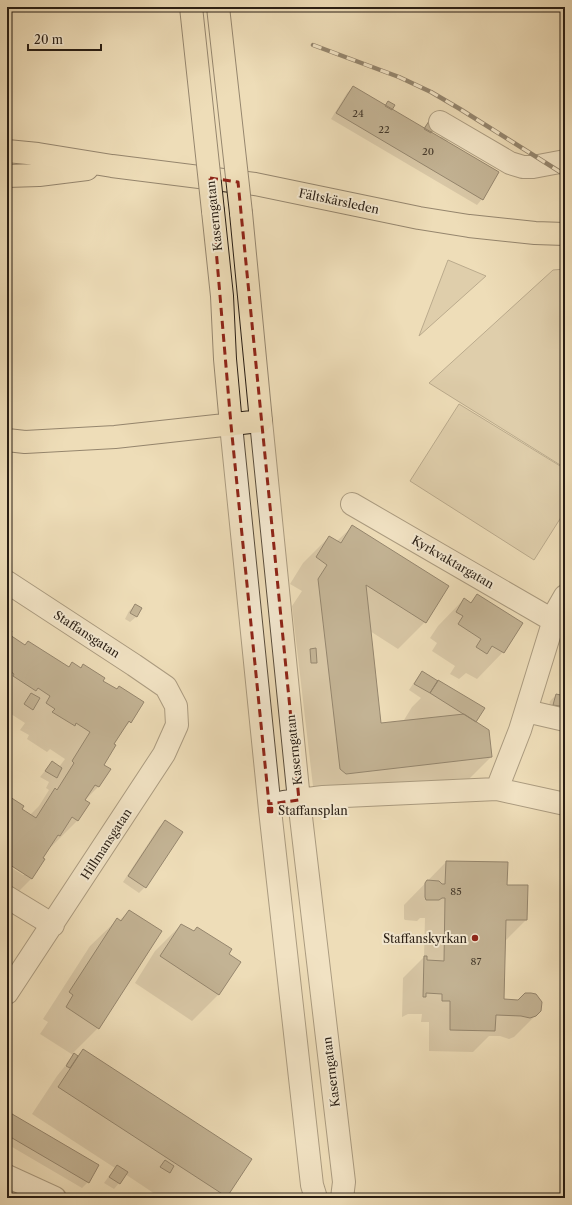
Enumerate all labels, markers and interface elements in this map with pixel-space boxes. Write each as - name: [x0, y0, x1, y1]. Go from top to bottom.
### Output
- scale bar: [28, 26, 101, 52]
- text: 20 m: [34, 32, 63, 47]
- house number: 24: [352, 107, 364, 120]
- house number: 22: [378, 123, 390, 136]
- house number: 20: [422, 145, 434, 158]
- street label: Kaserngatan: [203, 179, 225, 252]
- street label: Fältskärsleden: [297, 185, 381, 217]
- street label: Kyrkvaktargatan: [409, 532, 497, 592]
- street label: Staffansgatan: [51, 607, 123, 661]
- street label: Kaserngatan: [283, 713, 305, 786]
- place label: Staffansplan: [278, 803, 348, 818]
- street label: Hillmansgatan: [77, 805, 135, 882]
- marker: Staffansplan: [265, 805, 275, 815]
- house number: 85: [450, 885, 462, 898]
- place label: Staffanskyrkan: [383, 931, 467, 946]
- marker: Staffanskyrkan: [470, 933, 480, 943]
- house number: 87: [471, 955, 481, 968]
- street label: Kaserngatan: [319, 1035, 343, 1108]

